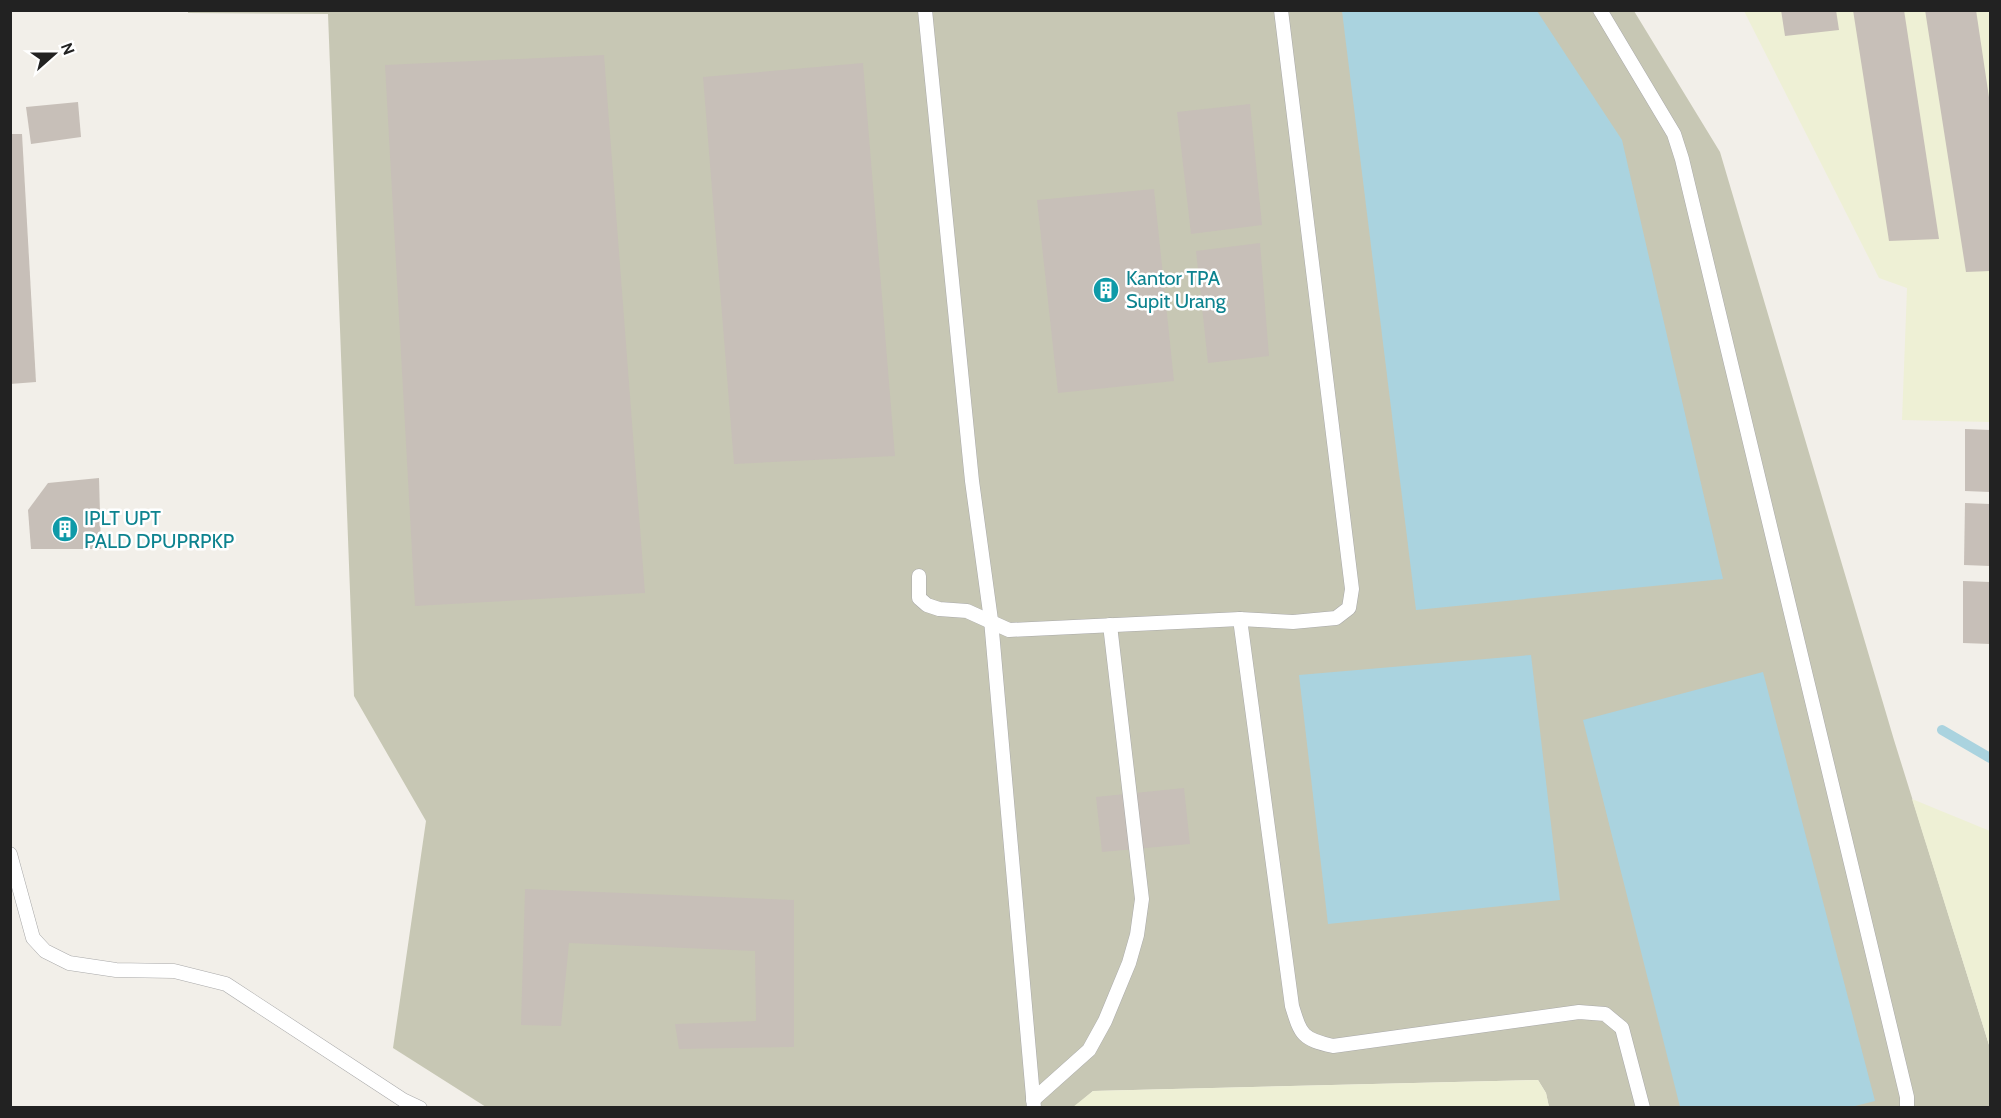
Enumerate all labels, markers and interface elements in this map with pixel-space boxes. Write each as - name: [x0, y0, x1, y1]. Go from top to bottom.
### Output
- north arrow: [24, 24, 84, 84]
- text: N: [57, 40, 78, 57]
- place label: Kantor TPA Supit Urang: [1126, 266, 1227, 313]
- building icon: Kantor TPA Supit Urang: [1091, 275, 1121, 305]
- place label: IPLT UPT PALD DPUPRPKP: [84, 506, 234, 553]
- building icon: IPLT UPT PALD DPUPRPKP: [50, 514, 80, 544]

